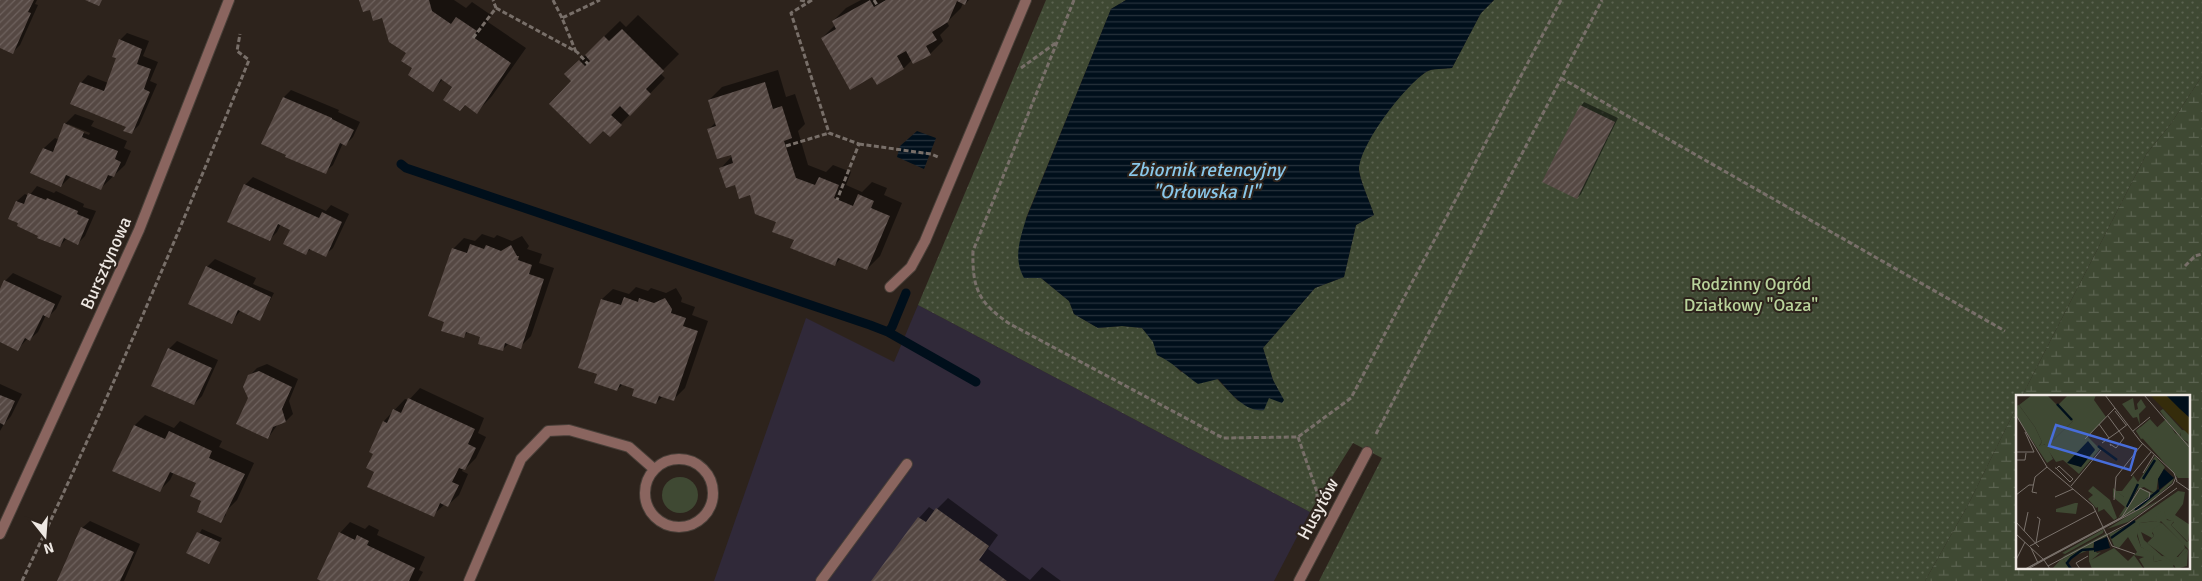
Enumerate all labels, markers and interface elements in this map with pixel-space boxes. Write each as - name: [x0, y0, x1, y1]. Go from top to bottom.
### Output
- water label: Zbiornik retencyjny "Orłowska II": [1128, 158, 1286, 204]
- street label: Bursztynowa: [76, 213, 136, 313]
- park label: Rodzinny Ogród Działkowy "Oaza": [1684, 273, 1818, 316]
- inset map: [2016, 395, 2190, 568]
- street label: Husytów: [1293, 474, 1343, 544]
- north arrow: [20, 511, 70, 561]
- text: N: [42, 538, 56, 558]

